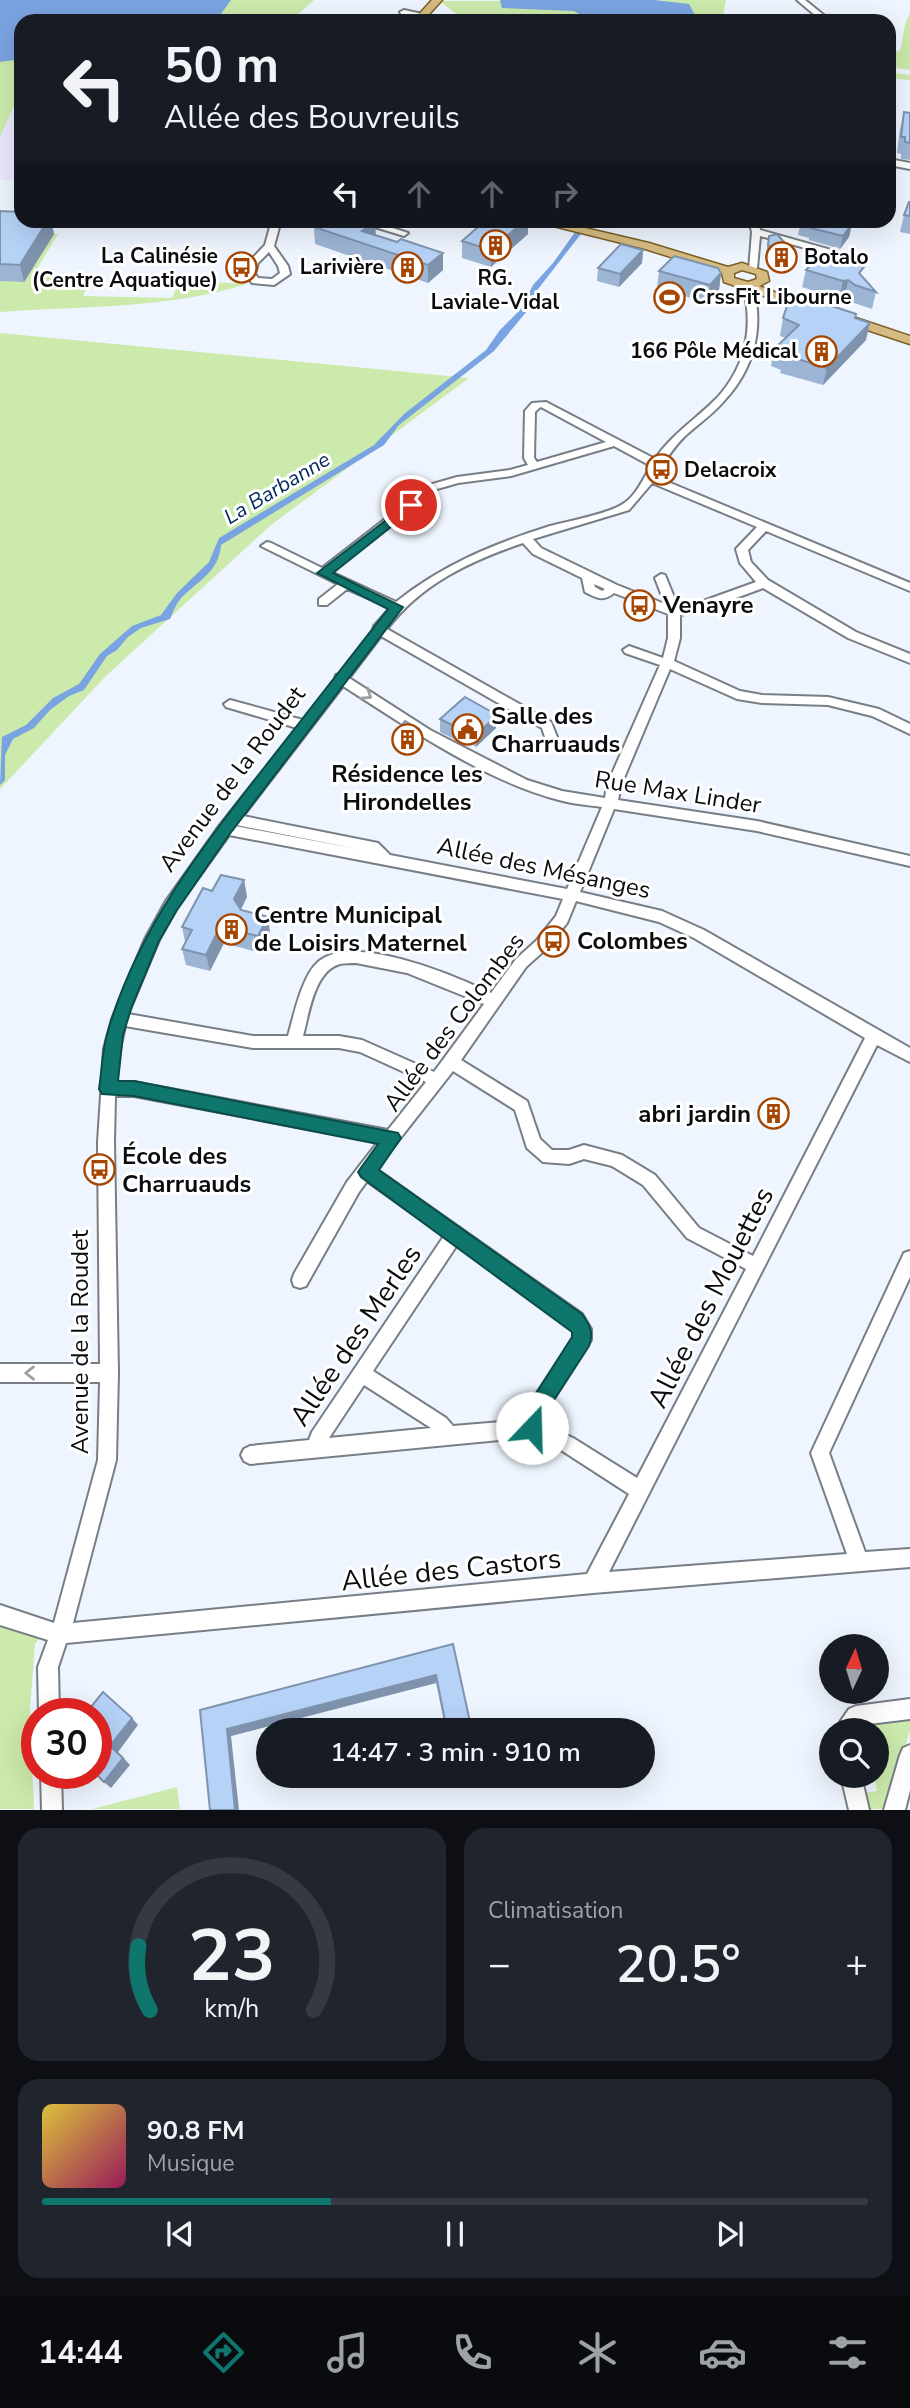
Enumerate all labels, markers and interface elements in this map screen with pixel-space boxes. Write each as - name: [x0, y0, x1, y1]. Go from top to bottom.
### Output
- text: 50 m: [164, 32, 279, 99]
- icon: left: [49, 42, 140, 133]
- text: Allée des Bouvreuils: [164, 96, 460, 139]
- icon: left: [327, 175, 365, 213]
- icon: ahead: [400, 175, 438, 213]
- icon: ahead: [473, 175, 511, 213]
- icon: right: [546, 175, 584, 213]
- building icon: RG. Laviale-Vidal: [478, 229, 512, 263]
- building icon: Botalo: [764, 240, 798, 274]
- place label: La Calinésie (Centre Aquatique): [32, 242, 218, 294]
- place label: Botalo: [804, 243, 869, 271]
- building icon: Larivière: [390, 250, 424, 284]
- bus stop icon: La Calinésie (Centre Aquatique): [224, 251, 258, 285]
- place label: Larivière: [300, 253, 384, 281]
- place label: RG. Laviale-Vidal: [431, 264, 560, 316]
- sports icon: CrssFit Libourne: [652, 280, 686, 314]
- place label: CrssFit Libourne: [692, 283, 852, 311]
- building icon: 166 Pôle Médical: [804, 334, 838, 368]
- place label: 166 Pôle Médical: [630, 337, 798, 365]
- water label: La Barbanne: [219, 445, 335, 531]
- bus stop icon: Delacroix: [644, 453, 678, 487]
- place label: Delacroix: [684, 456, 777, 484]
- pin: [381, 475, 441, 535]
- icon: arrive: [392, 486, 430, 524]
- bus stop icon: Venayre: [623, 588, 657, 622]
- place label: Venayre: [662, 589, 754, 621]
- street label: Avenue de la Roudet: [152, 679, 313, 878]
- one-way arrow: [359, 687, 372, 700]
- place label: Salle des Charruauds: [491, 700, 620, 760]
- public building icon: Salle des Charruauds: [451, 713, 485, 747]
- building icon: Résidence les Hirondelles: [390, 723, 424, 757]
- place label: Résidence les Hirondelles: [331, 758, 483, 818]
- street label: Rue Max Linder: [593, 763, 764, 821]
- street label: Allée des Mésanges: [434, 830, 654, 906]
- place label: Centre Municipal de Loisirs Maternel: [254, 899, 467, 959]
- building icon: Centre Municipal de Loisirs Maternel: [214, 912, 248, 946]
- bus stop icon: Colombes: [537, 924, 571, 958]
- place label: Colombes: [577, 925, 688, 957]
- street label: Allée des Colombes: [376, 926, 532, 1118]
- building icon: abri jardin: [757, 1097, 791, 1131]
- place label: abri jardin: [638, 1098, 751, 1130]
- place label: École des Charruauds: [122, 1140, 251, 1200]
- bus stop icon: École des Charruauds: [82, 1153, 116, 1187]
- street label: Allée des Mouettes: [639, 1180, 783, 1414]
- street label: Avenue de la Roudet: [64, 1229, 96, 1454]
- street label: Allée des Merles: [281, 1237, 431, 1434]
- one-way arrow: [24, 1365, 35, 1381]
- position arrow: [495, 1391, 569, 1465]
- street label: Allée des Castors: [339, 1540, 563, 1600]
- north arrow: [819, 1634, 889, 1704]
- map controls: [819, 1634, 889, 1788]
- speed limit sign: 30: [21, 1698, 112, 1789]
- button: search: [819, 1718, 889, 1788]
- text: 14:47 · 3 min · 910 m: [330, 1735, 581, 1770]
- text: Climatisation: [488, 1895, 623, 1926]
- text: 23: [188, 1907, 276, 2007]
- text: 20.5°: [615, 1929, 741, 2000]
- text: −: [488, 1939, 511, 1990]
- text: +: [845, 1939, 868, 1990]
- text: km/h: [204, 1992, 260, 2026]
- text: 90.8 FM: [147, 2113, 244, 2148]
- text: Musique: [147, 2148, 235, 2179]
- icon: previous: [161, 2215, 199, 2253]
- icon: pause: [436, 2215, 474, 2253]
- icon: next: [711, 2215, 749, 2253]
- icon: directions: [199, 2328, 248, 2377]
- icon: music: [323, 2328, 372, 2377]
- icon: phone: [448, 2328, 497, 2377]
- icon: climate: [573, 2328, 622, 2377]
- icon: car: [698, 2328, 747, 2377]
- icon: filters: [823, 2328, 872, 2377]
- text: 14:44: [38, 2331, 123, 2374]

